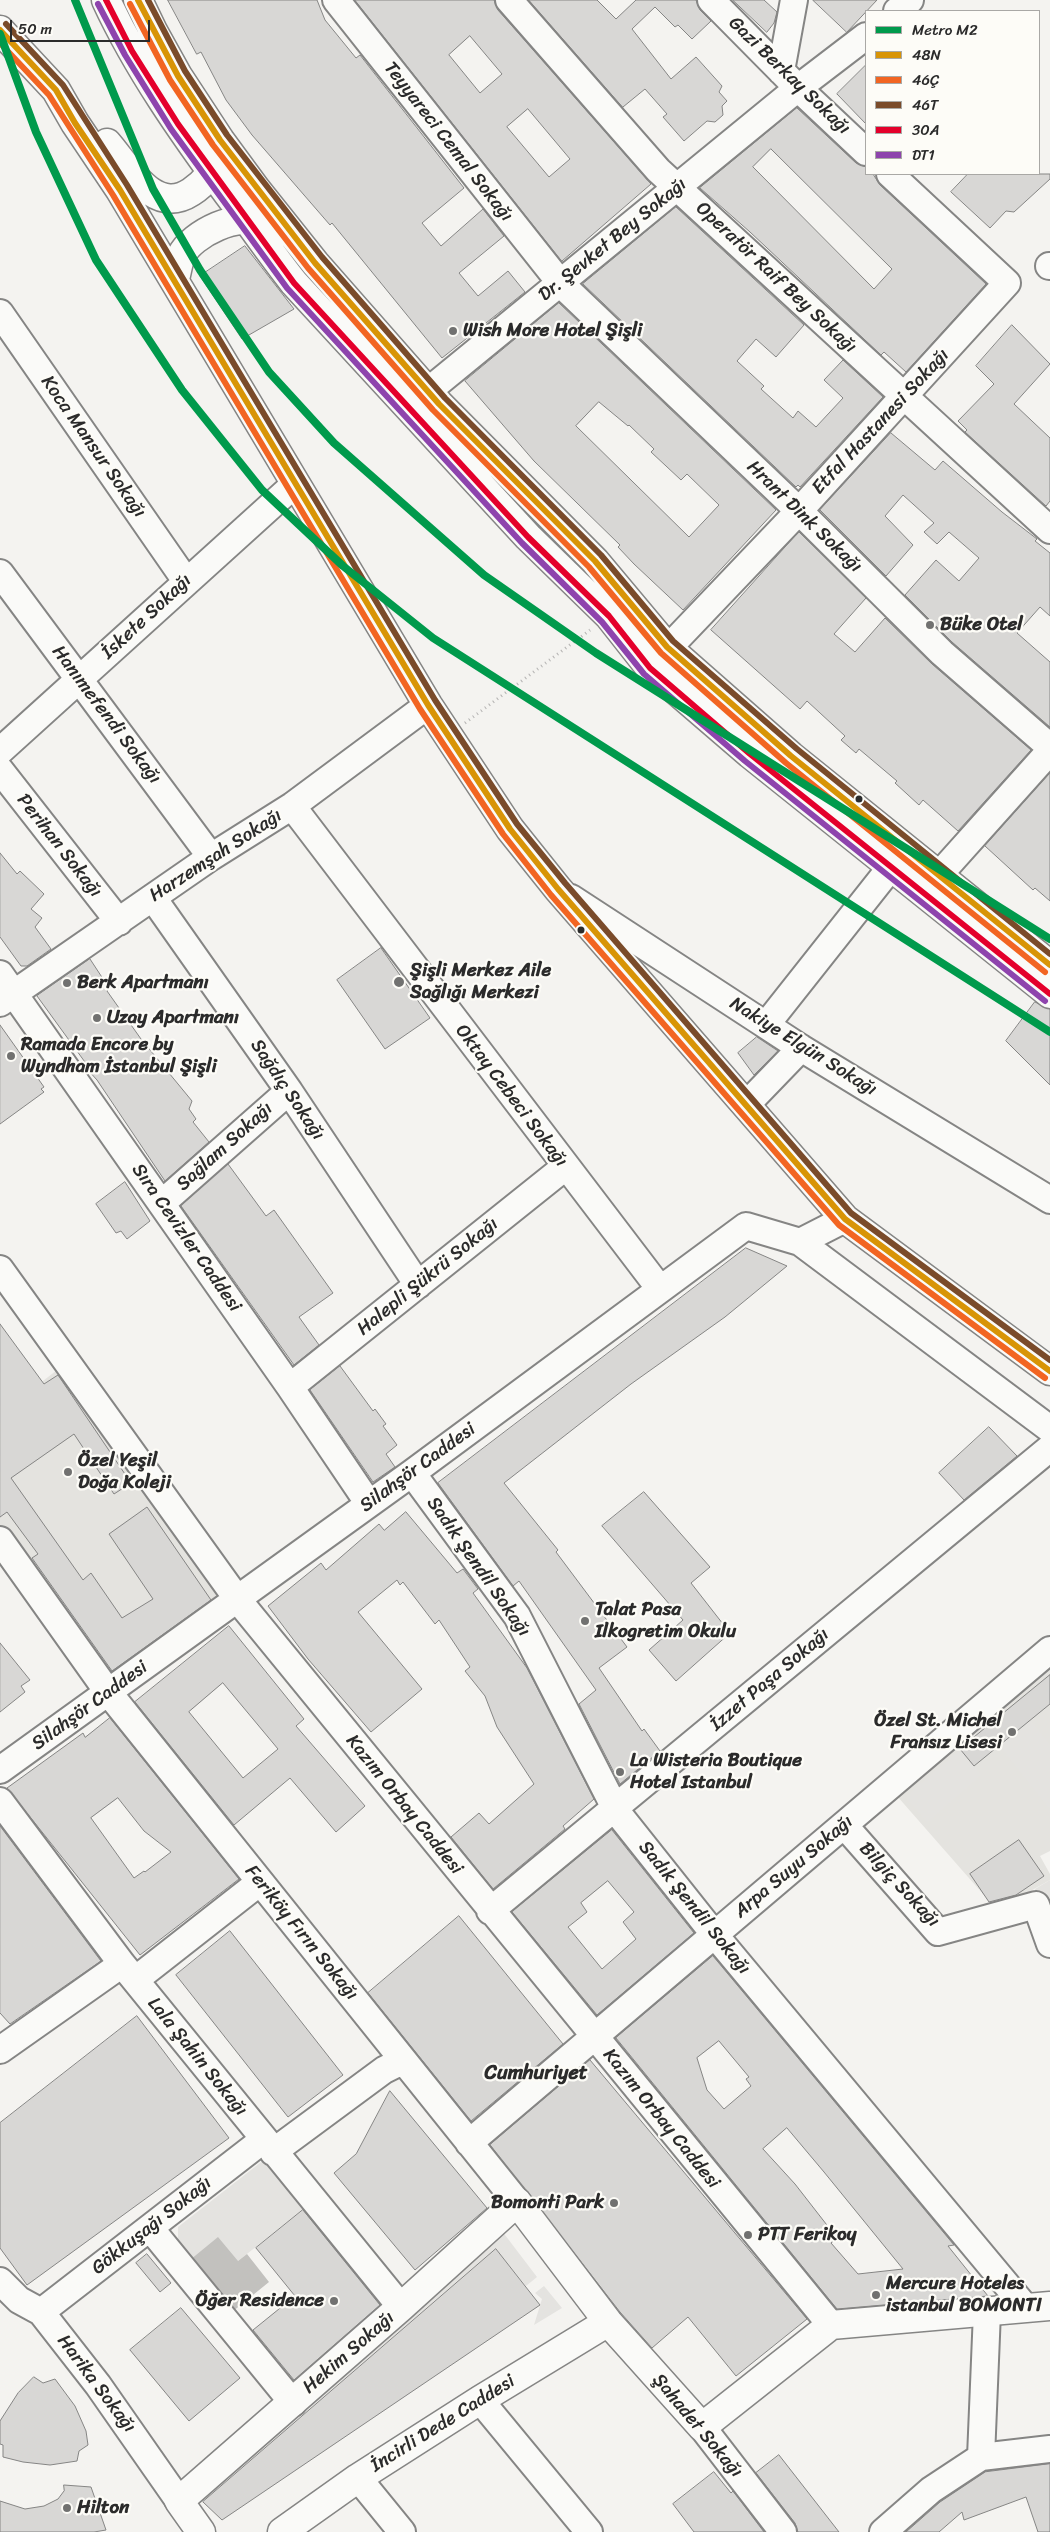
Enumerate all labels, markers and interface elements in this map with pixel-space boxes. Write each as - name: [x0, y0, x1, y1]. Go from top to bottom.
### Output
- scale bar: [12, 10, 152, 42]
- legend: [865, 10, 1040, 175]
- street label: Gazi Berkay Sokağı: [723, 12, 855, 140]
- text: 50 m: [18, 16, 52, 42]
- text: Metro M2: [912, 17, 978, 43]
- text: 48N: [912, 42, 941, 68]
- street label: Teyyareci Cemal Sokağı: [378, 58, 518, 226]
- text: 46Ç: [912, 67, 939, 93]
- text: 46T: [912, 92, 938, 118]
- text: 30A: [912, 117, 940, 143]
- text: DT1: [912, 142, 935, 168]
- street label: Dr. Şevket Bey Sokağı: [534, 173, 692, 307]
- street label: Operatör Raif Bey Sokağı: [691, 197, 861, 359]
- place label: Wish More Hotel Şişli: [463, 320, 642, 342]
- marker: Wish More Hotel Şişli: [447, 325, 459, 337]
- street label: Etfal Hastanesi Sokağı: [808, 344, 954, 500]
- street label: Koca Mansur Sokağı: [35, 372, 151, 522]
- street label: Hrant Dink Sokağı: [742, 456, 866, 578]
- street label: İskete Sokağı: [97, 570, 197, 664]
- place label: Büke Otel: [940, 614, 1023, 636]
- marker: Büke Otel: [924, 619, 936, 631]
- street label: Hanımefendi Sokağı: [47, 641, 165, 789]
- street label: Perihan Sokağı: [11, 790, 107, 902]
- unlabelled marker: [854, 794, 864, 804]
- street label: Harzemşah Sokağı: [145, 805, 287, 907]
- unlabelled marker: [576, 925, 586, 935]
- place label: Şişli Merkez Aile Sağlığı Merkezi: [410, 960, 551, 1004]
- place label: Berk Apartmanı: [77, 972, 209, 994]
- marker: Şişli Merkez Aile Sağlığı Merkezi: [392, 975, 406, 989]
- marker: Berk Apartmanı: [61, 977, 73, 989]
- street label: Nakiye Elgün Sokağı: [725, 993, 881, 1101]
- place label: Uzay Apartmanı: [107, 1007, 239, 1029]
- marker: Uzay Apartmanı: [91, 1012, 103, 1024]
- street label: Oktay Cebeci Sokağı: [450, 1020, 572, 1172]
- place label: Ramada Encore by Wyndham İstanbul Şişli: [21, 1034, 217, 1078]
- street label: Sağdıç Sokağı: [245, 1035, 329, 1145]
- marker: Ramada Encore by Wyndham İstanbul Şişli: [5, 1050, 17, 1062]
- street label: Sağlam Sokağı: [172, 1098, 278, 1196]
- street label: Sıra Cevizler Caddesi: [126, 1160, 246, 1316]
- street label: Halepli Şükrü Sokağı: [353, 1213, 503, 1341]
- street label: Silahşör Caddesi: [356, 1418, 480, 1518]
- place label: Özel Yeşil Doğa Koleji: [78, 1450, 171, 1494]
- marker: Özel Yeşil Doğa Koleji: [62, 1466, 74, 1478]
- street label: Sadık Şendil Sokağı: [421, 1493, 535, 1641]
- place label: Talat Pasa Ilkogretim Okulu: [595, 1599, 736, 1643]
- marker: Talat Pasa Ilkogretim Okulu: [579, 1615, 591, 1627]
- street label: İzzet Paşa Sokağı: [706, 1624, 834, 1736]
- street label: Silahşör Caddesi: [28, 1656, 152, 1756]
- place label: Özel St. Michel Fransız Lisesi: [874, 1710, 1002, 1754]
- marker: Özel St. Michel Fransız Lisesi: [1006, 1726, 1018, 1738]
- street label: Kazım Orbay Caddesi: [341, 1730, 467, 1880]
- place label: La Wisteria Boutique Hotel Istanbul: [630, 1750, 802, 1794]
- marker: La Wisteria Boutique Hotel Istanbul: [614, 1766, 626, 1778]
- street label: Arpa Suyu Sokağı: [730, 1811, 858, 1923]
- street label: Sadık Şendil Sokağı: [633, 1837, 755, 1979]
- street label: Bilgiç Sokağı: [854, 1838, 944, 1932]
- street label: Feriköy Fırın Sokağı: [239, 1861, 363, 2005]
- street label: Lala Şahin Sokağı: [142, 1993, 252, 2121]
- street label: Kazım Orbay Caddesi: [598, 2044, 724, 2194]
- district label: Cumhuriyet: [485, 2062, 587, 2086]
- street label: Gökkuşağı Sokağı: [87, 2172, 217, 2280]
- place label: Bomonti Park: [491, 2192, 604, 2214]
- marker: Bomonti Park: [608, 2197, 620, 2209]
- place label: PTT Ferikoy: [758, 2224, 856, 2246]
- marker: PTT Ferikoy: [742, 2229, 754, 2241]
- place label: Mercure Hoteles istanbul BOMONTI: [886, 2273, 1042, 2317]
- marker: Mercure Hoteles istanbul BOMONTI: [870, 2289, 882, 2301]
- place label: Öğer Residence: [196, 2290, 324, 2312]
- marker: Öğer Residence: [328, 2295, 340, 2307]
- street label: Hekim Sokağı: [298, 2307, 400, 2399]
- street label: Harika Sokağı: [52, 2331, 140, 2437]
- street label: Şahadet Sokağı: [647, 2369, 747, 2483]
- street label: İncirli Dede Caddesi: [367, 2370, 519, 2478]
- place label: Hilton: [77, 2497, 129, 2519]
- marker: Hilton: [61, 2502, 73, 2514]

